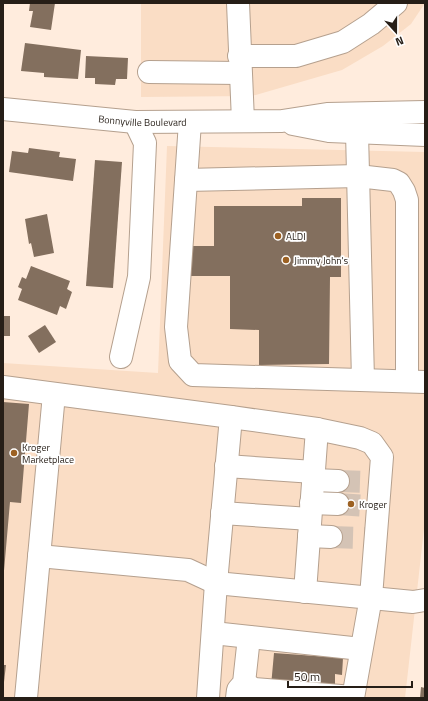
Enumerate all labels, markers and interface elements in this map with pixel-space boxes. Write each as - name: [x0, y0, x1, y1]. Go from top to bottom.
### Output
- north arrow: [376, 12, 416, 52]
- text: N: [393, 33, 406, 50]
- street label: Bonnyville Boulevard: [98, 111, 187, 130]
- place label: ALDI: [286, 229, 306, 244]
- marker: ALDI: [273, 231, 283, 241]
- place label: Jimmy John's: [294, 253, 349, 268]
- marker: Jimmy John's: [281, 255, 291, 265]
- place label: Kroger Marketplace: [22, 440, 74, 467]
- marker: Kroger Marketplace: [9, 448, 19, 458]
- place label: Kroger: [359, 497, 387, 512]
- marker: Kroger: [346, 499, 356, 509]
- scale bar: [288, 663, 412, 689]
- text: 50 m: [294, 667, 320, 686]

